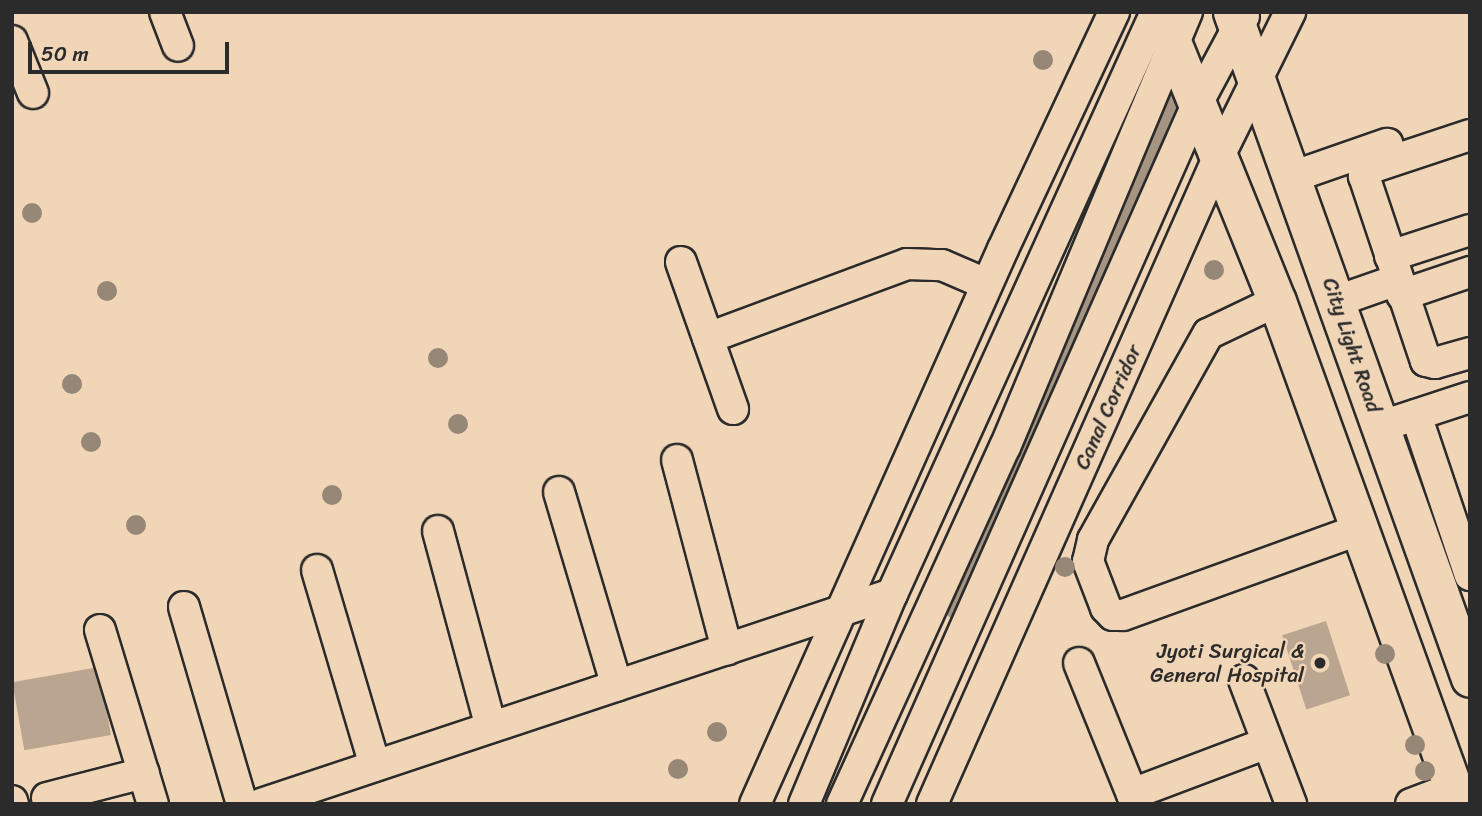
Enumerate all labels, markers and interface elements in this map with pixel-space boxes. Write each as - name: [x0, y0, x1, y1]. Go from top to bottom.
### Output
- scale bar: [32, 28, 233, 72]
- text: 50 m: [41, 35, 89, 73]
- street label: City Light Road: [1317, 274, 1387, 416]
- street label: Canal Corridor: [1069, 341, 1147, 473]
- place label: Jyoti Surgical & General Hospital: [1150, 638, 1304, 688]
- marker: Jyoti Surgical & General Hospital: [1310, 653, 1330, 673]

